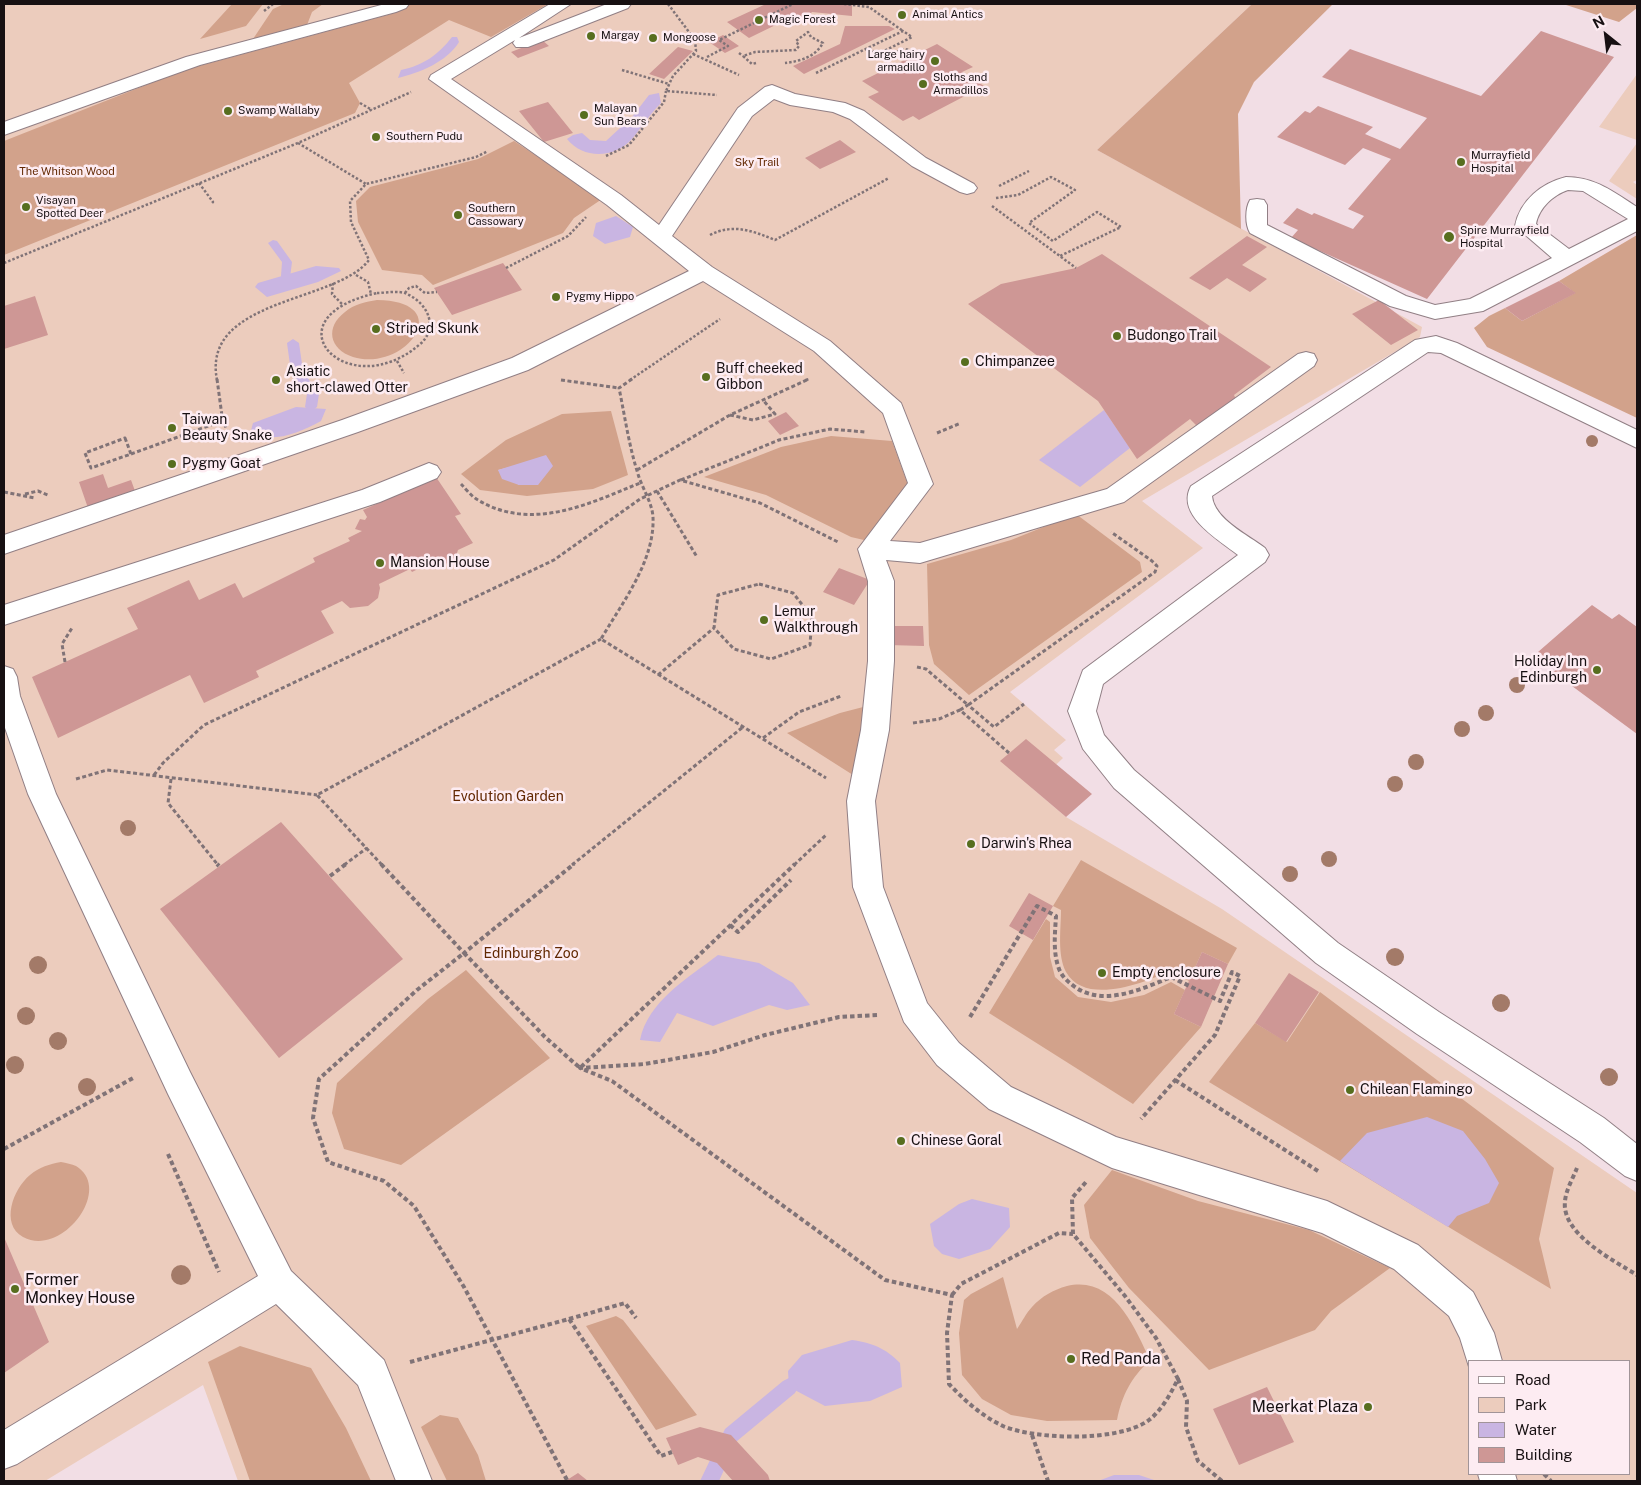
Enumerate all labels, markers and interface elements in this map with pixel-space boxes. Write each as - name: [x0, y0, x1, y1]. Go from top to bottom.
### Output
- place label: Animal Antics: [912, 8, 983, 22]
- marker: Animal Antics: [896, 9, 908, 21]
- north arrow: [1581, 10, 1631, 60]
- text: N: [1590, 12, 1607, 32]
- place label: Magic Forest: [769, 13, 836, 27]
- marker: Magic Forest: [753, 14, 765, 26]
- place label: Margay: [601, 29, 639, 43]
- marker: Margay: [585, 30, 597, 42]
- place label: Mongoose: [663, 31, 716, 45]
- marker: Mongoose: [647, 32, 659, 44]
- place label: Large hairy armadillo: [868, 48, 925, 74]
- marker: Large hairy armadillo: [929, 55, 941, 67]
- place label: Sloths and Armadillos: [933, 71, 988, 97]
- marker: Sloths and Armadillos: [917, 78, 929, 90]
- place label: Malayan Sun Bears: [594, 102, 646, 128]
- place label: Swamp Wallaby: [238, 104, 320, 118]
- marker: Swamp Wallaby: [222, 105, 234, 117]
- marker: Malayan Sun Bears: [578, 109, 590, 121]
- place label: Southern Pudu: [386, 130, 462, 144]
- marker: Southern Pudu: [370, 131, 382, 143]
- place label: Murrayfield Hospital: [1471, 149, 1530, 175]
- park label: Sky Trail: [735, 156, 779, 170]
- marker: Murrayfield Hospital: [1455, 156, 1467, 168]
- park label: The Whitson Wood: [19, 165, 115, 179]
- place label: Visayan Spotted Deer: [36, 194, 104, 220]
- marker: Visayan Spotted Deer: [20, 201, 32, 213]
- place label: Southern Cassowary: [468, 202, 524, 228]
- marker: Southern Cassowary: [452, 209, 464, 221]
- place label: Spire Murrayfield Hospital: [1460, 224, 1549, 250]
- marker: Spire Murrayfield Hospital: [1442, 230, 1456, 244]
- place label: Pygmy Hippo: [566, 290, 634, 304]
- marker: Pygmy Hippo: [550, 291, 562, 303]
- place label: Striped Skunk: [386, 321, 479, 337]
- marker: Striped Skunk: [370, 323, 382, 335]
- place label: Budongo Trail: [1127, 328, 1217, 344]
- marker: Budongo Trail: [1111, 330, 1123, 342]
- place label: Chimpanzee: [975, 354, 1055, 370]
- marker: Chimpanzee: [959, 356, 971, 368]
- place label: Buff cheeked Gibbon: [716, 361, 803, 394]
- place label: Asiatic short-clawed Otter: [286, 364, 408, 397]
- marker: Buff cheeked Gibbon: [700, 371, 712, 383]
- marker: Asiatic short-clawed Otter: [270, 374, 282, 386]
- place label: Taiwan Beauty Snake: [182, 412, 272, 444]
- marker: Taiwan Beauty Snake: [166, 422, 178, 434]
- place label: Pygmy Goat: [182, 456, 261, 472]
- marker: Pygmy Goat: [166, 458, 178, 470]
- place label: Mansion House: [390, 555, 490, 571]
- marker: Mansion House: [374, 557, 386, 569]
- place label: Lemur Walkthrough: [774, 604, 858, 636]
- marker: Lemur Walkthrough: [758, 614, 770, 626]
- place label: Holiday Inn Edinburgh: [1514, 654, 1587, 686]
- marker: Holiday Inn Edinburgh: [1591, 664, 1603, 676]
- park label: Evolution Garden: [452, 789, 564, 805]
- place label: Darwin's Rhea: [981, 836, 1072, 852]
- marker: Darwin's Rhea: [965, 838, 977, 850]
- park label: Edinburgh Zoo: [483, 946, 579, 962]
- place label: Empty enclosure: [1112, 965, 1221, 981]
- marker: Empty enclosure: [1096, 967, 1108, 979]
- place label: Chilean Flamingo: [1360, 1082, 1473, 1098]
- marker: Chilean Flamingo: [1344, 1084, 1356, 1096]
- place label: Chinese Goral: [911, 1133, 1002, 1149]
- marker: Chinese Goral: [895, 1135, 907, 1147]
- place label: Former Monkey House: [25, 1270, 135, 1308]
- marker: Former Monkey House: [9, 1283, 21, 1295]
- place label: Red Panda: [1081, 1349, 1161, 1369]
- marker: Red Panda: [1065, 1353, 1077, 1365]
- legend: [1468, 1360, 1631, 1475]
- text: Road: [1515, 1371, 1551, 1388]
- text: Park: [1515, 1396, 1547, 1413]
- place label: Meerkat Plaza: [1252, 1397, 1358, 1417]
- marker: Meerkat Plaza: [1362, 1401, 1374, 1413]
- text: Water: [1515, 1421, 1557, 1438]
- text: Building: [1515, 1446, 1573, 1463]

